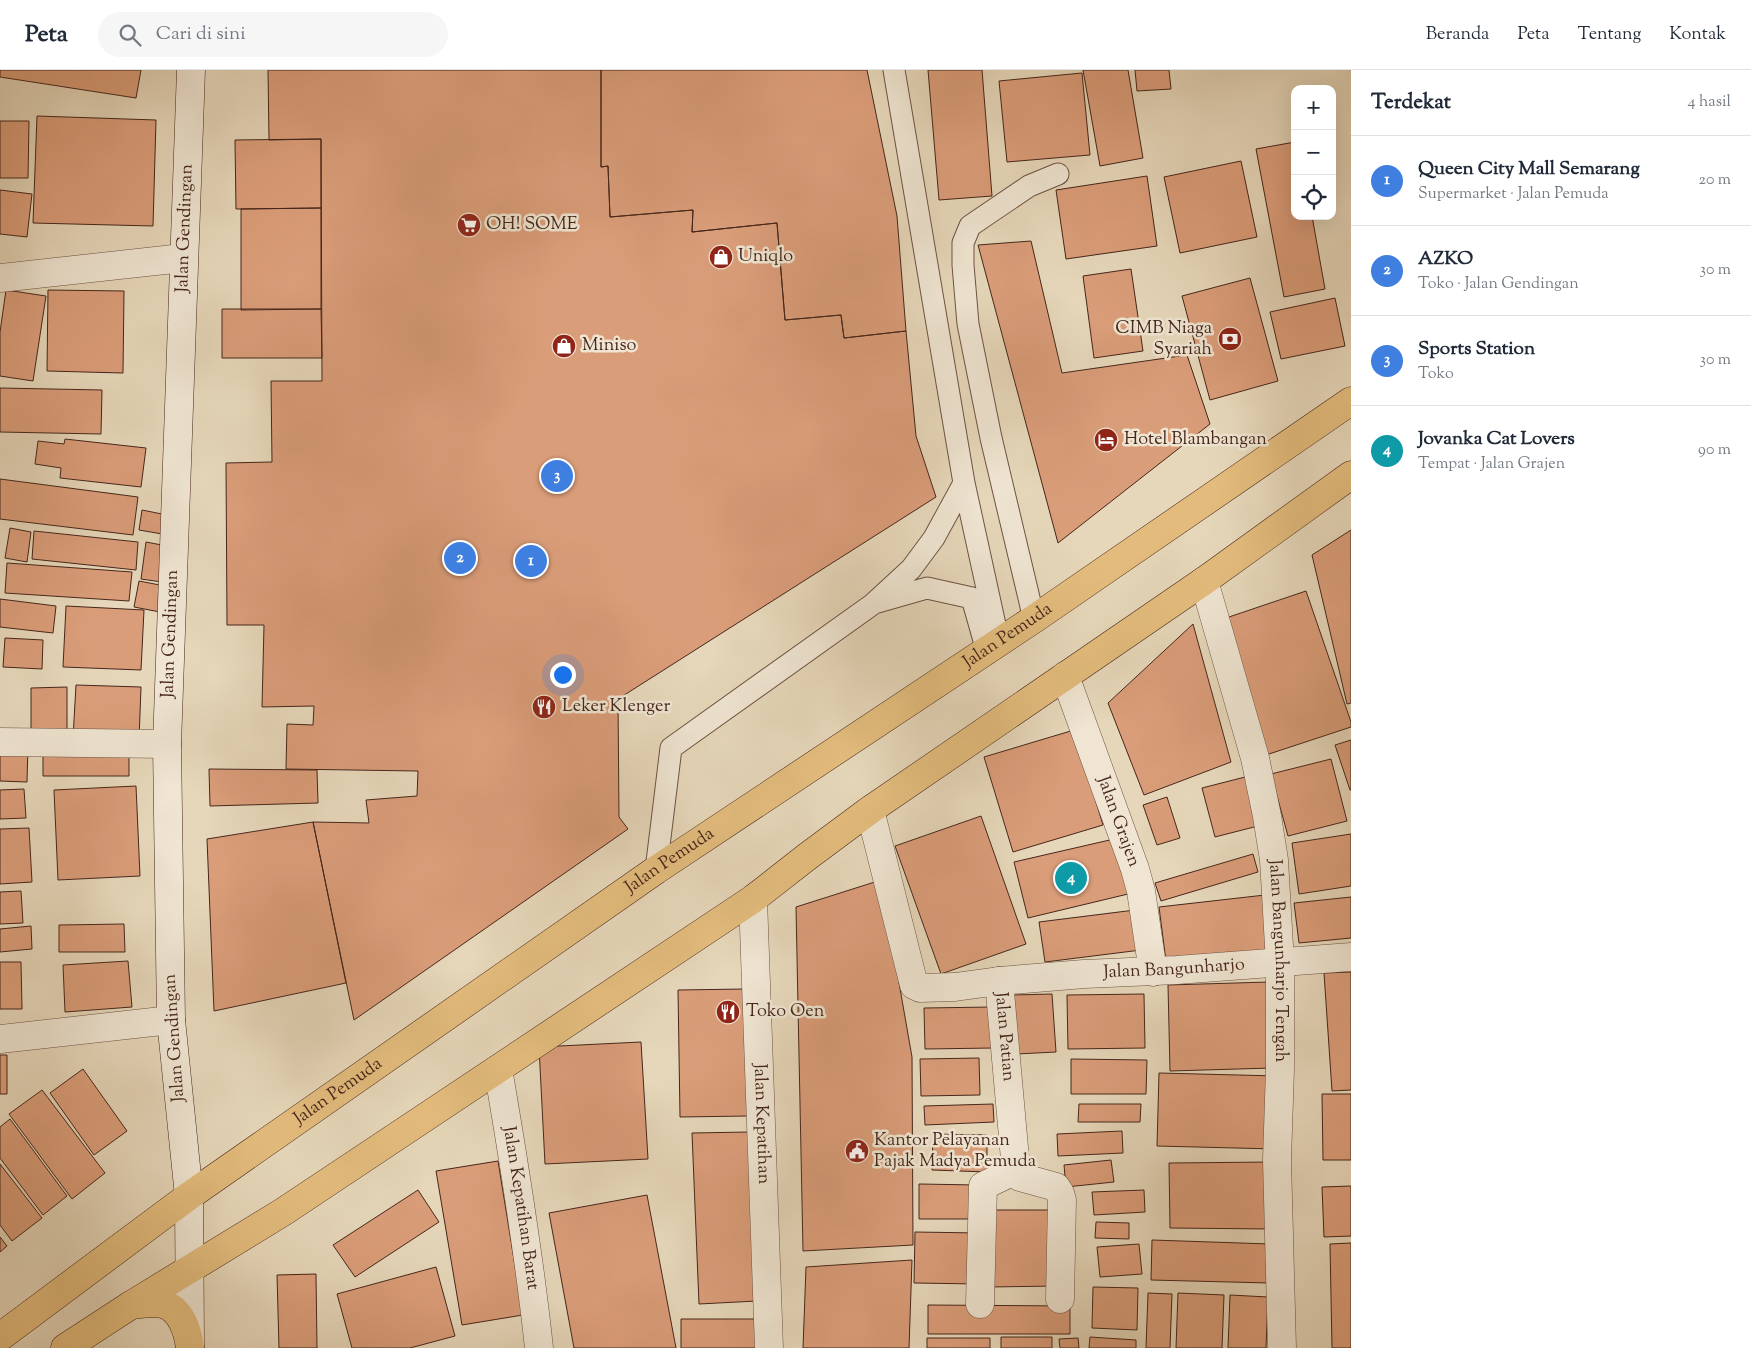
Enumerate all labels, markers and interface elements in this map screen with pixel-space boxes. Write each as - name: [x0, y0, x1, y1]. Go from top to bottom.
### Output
- search box: [98, 12, 448, 57]
- text: Peta: [25, 18, 68, 52]
- icon: search: [116, 21, 144, 49]
- text: Cari di sini: [156, 21, 246, 48]
- text: Beranda: [1426, 22, 1489, 48]
- text: Peta: [1517, 22, 1550, 48]
- text: Tentang: [1578, 22, 1641, 48]
- text: Kontak: [1669, 22, 1726, 48]
- map controls: [1291, 85, 1336, 220]
- button: +: [1291, 85, 1336, 130]
- text: Terdekat: [1371, 88, 1451, 118]
- text: 4 hasil: [1687, 91, 1731, 114]
- button: −: [1291, 130, 1336, 175]
- text: Queen City Mall Semarang: [1418, 156, 1640, 183]
- street label: Jalan Gendingan: [170, 163, 201, 294]
- text: 1: [1384, 169, 1390, 192]
- text: 20 m: [1698, 169, 1731, 192]
- button: locate: [1291, 175, 1336, 220]
- text: Supermarket · Jalan Pemuda: [1418, 183, 1609, 206]
- supermarket icon: OH! SOME: [456, 212, 482, 238]
- place label: OH! SOME: [486, 212, 578, 238]
- shop icon: Uniqlo: [708, 244, 734, 270]
- place label: Uniqlo: [738, 244, 793, 270]
- text: AZKO: [1418, 246, 1473, 273]
- text: 2: [1383, 259, 1391, 282]
- text: 30 m: [1700, 259, 1731, 282]
- text: Toko · Jalan Gendingan: [1418, 273, 1579, 296]
- place label: CIMB Niaga Syariah: [1115, 316, 1212, 363]
- bank icon: CIMB Niaga Syariah: [1217, 326, 1243, 352]
- shop icon: Miniso: [551, 333, 577, 359]
- place label: Miniso: [582, 333, 636, 359]
- text: Sports Station: [1418, 336, 1535, 363]
- text: 3: [1384, 349, 1390, 372]
- text: 30 m: [1700, 349, 1731, 372]
- text: Toko: [1418, 363, 1454, 386]
- text: Jovanka Cat Lovers: [1418, 426, 1575, 453]
- hotel icon: Hotel Blambangan: [1093, 427, 1119, 453]
- place label: Hotel Blambangan: [1124, 427, 1267, 453]
- text: 4: [1383, 439, 1391, 462]
- text: 90 m: [1698, 439, 1731, 462]
- text: Tempat · Jalan Grajen: [1418, 453, 1565, 476]
- pin: 3: [541, 457, 573, 495]
- pin: 2: [444, 539, 476, 577]
- pin: 1: [515, 542, 547, 580]
- street label: Jalan Gendingan: [156, 569, 186, 700]
- street label: Jalan Pemuda: [957, 597, 1058, 676]
- your location: [550, 662, 576, 688]
- restaurant icon: Leker Klenger: [531, 694, 557, 720]
- place label: Leker Klenger: [562, 694, 670, 720]
- street label: Jalan Grajen: [1089, 772, 1146, 871]
- street label: Jalan Pemuda: [619, 822, 720, 901]
- street label: Jalan Bangunharjo Tengah: [1261, 858, 1293, 1063]
- pin: 4: [1055, 859, 1087, 897]
- street label: Jalan Bangunharjo: [1102, 952, 1246, 986]
- street label: Jalan Gendingan: [158, 973, 193, 1104]
- street label: Jalan Patian: [987, 990, 1021, 1083]
- restaurant icon: Toko Oen: [715, 999, 741, 1025]
- place label: Toko Oen: [746, 999, 825, 1025]
- street label: Jalan Pemuda: [288, 1052, 388, 1132]
- street label: Jalan Kepatihan: [746, 1062, 776, 1185]
- street label: Jalan Kepatihan Barat: [495, 1124, 545, 1292]
- place label: Kantor Pelayanan Pajak Madya Pemuda: [874, 1128, 1036, 1175]
- public building icon: Kantor Pelayanan Pajak Madya Pemuda: [844, 1138, 870, 1164]

